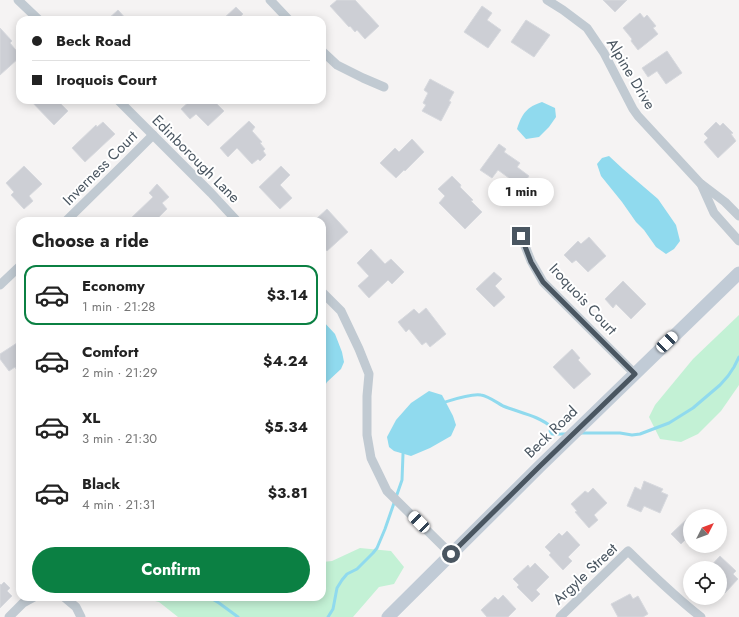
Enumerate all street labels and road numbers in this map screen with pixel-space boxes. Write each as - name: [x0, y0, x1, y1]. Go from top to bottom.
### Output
- street label: Alpine Drive: [601, 34, 661, 114]
- street label: Edinborough Lane: [147, 110, 245, 208]
- street label: Inverness Court: [58, 125, 143, 210]
- street label: Iroquois Court: [544, 258, 622, 340]
- street label: Beck Road: [519, 401, 583, 463]
- street label: Argyle Street: [548, 538, 623, 610]

